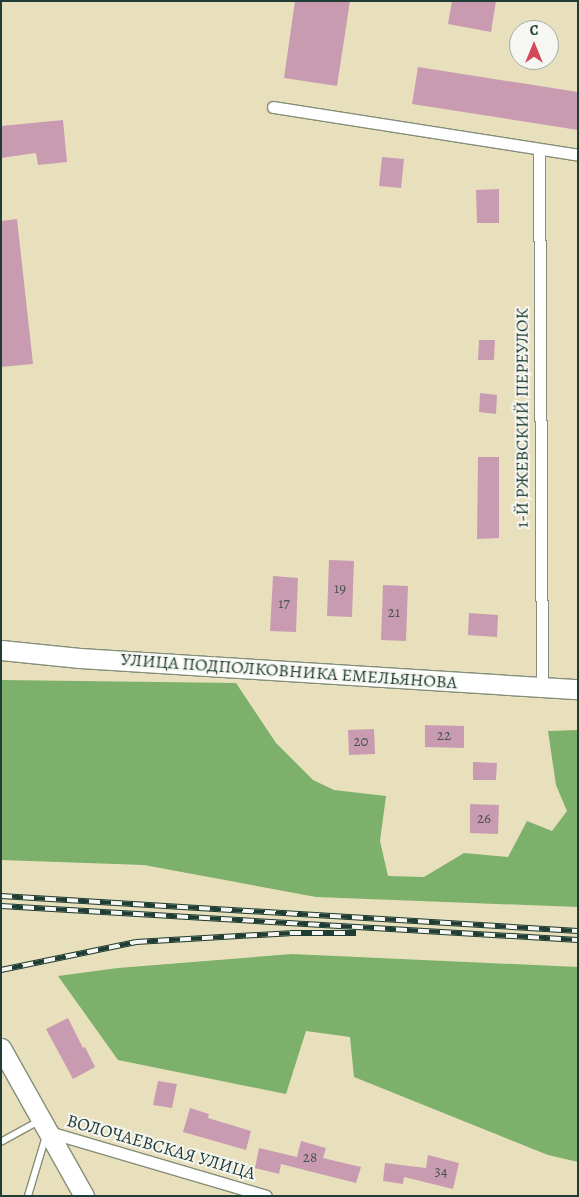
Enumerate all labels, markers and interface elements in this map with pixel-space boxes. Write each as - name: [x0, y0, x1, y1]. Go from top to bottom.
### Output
- north arrow: [509, 20, 559, 70]
- text: С: [530, 21, 538, 40]
- street label: 1-Й РЖЕВСКИЙ ПЕРЕУЛОК: [511, 308, 533, 528]
- house number: 19: [334, 580, 346, 598]
- house number: 17: [278, 595, 290, 613]
- house number: 21: [388, 604, 400, 622]
- street label: УЛИЦА ПОДПОЛКОВНИКА ЕМЕЛЬЯНОВА: [120, 648, 458, 694]
- house number: 22: [437, 727, 451, 745]
- house number: 20: [353, 733, 369, 751]
- house number: 26: [477, 810, 491, 828]
- street label: ВОЛОЧАЕВСКАЯ УЛИЦА: [64, 1110, 258, 1184]
- house number: 28: [303, 1149, 317, 1167]
- house number: 34: [434, 1163, 448, 1181]

